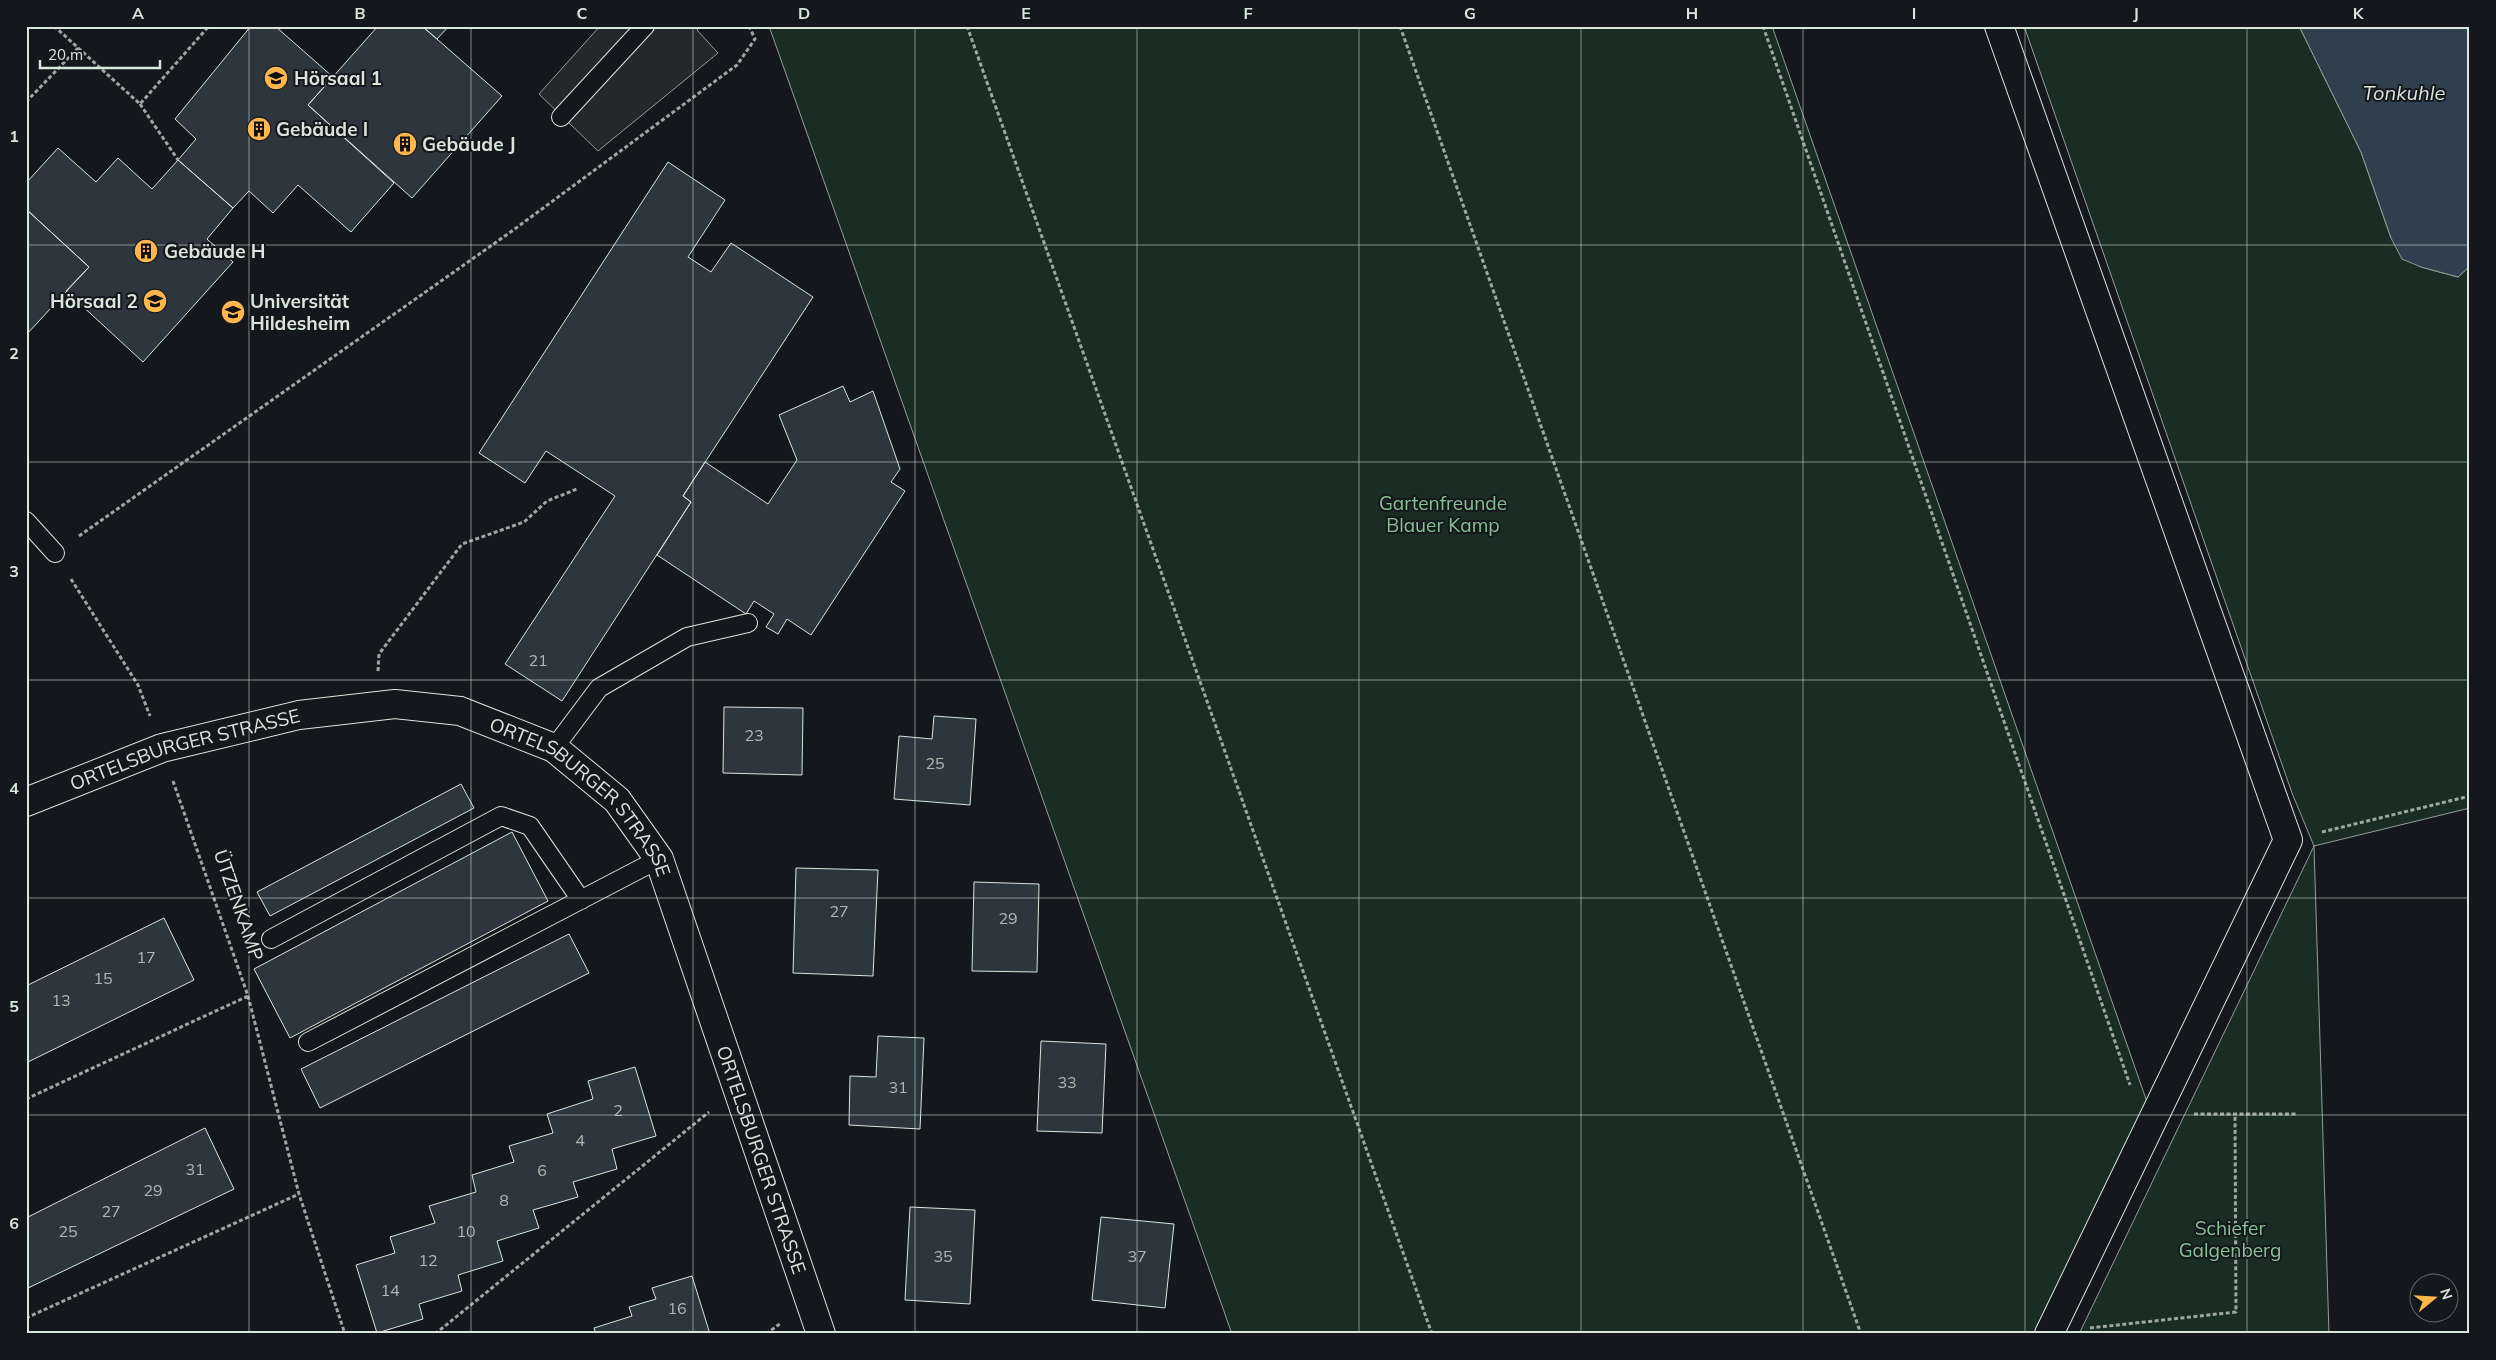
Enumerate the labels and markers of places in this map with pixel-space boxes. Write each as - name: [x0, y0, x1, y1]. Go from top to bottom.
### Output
- school or university icon: Hörsaal 1: [263, 65, 289, 91]
- place label: Hörsaal 1: [294, 66, 382, 90]
- building icon: Gebäude I: [246, 116, 272, 142]
- place label: Gebäude I: [276, 117, 368, 141]
- building icon: Gebäude J: [392, 131, 418, 157]
- place label: Gebäude J: [422, 132, 516, 156]
- building icon: Gebäude H: [133, 238, 159, 264]
- place label: Gebäude H: [164, 239, 265, 263]
- school or university icon: Hörsaal 2: [142, 288, 168, 314]
- place label: Hörsaal 2: [50, 289, 138, 313]
- place label: Universität Hildesheim: [250, 289, 350, 335]
- school or university icon: Universität Hildesheim: [220, 299, 246, 325]

